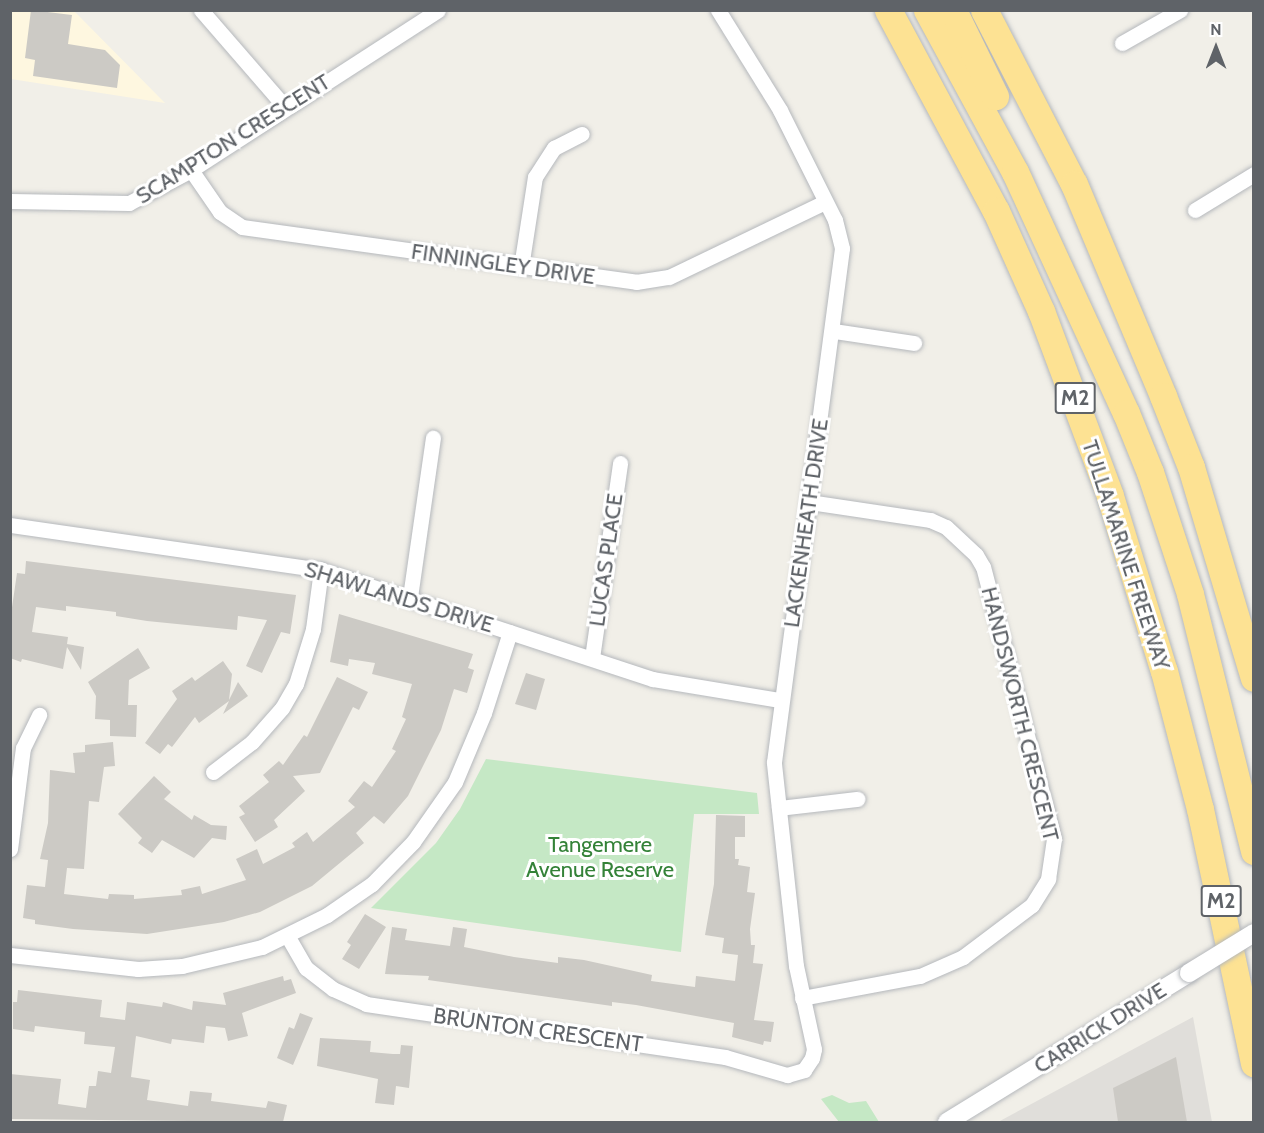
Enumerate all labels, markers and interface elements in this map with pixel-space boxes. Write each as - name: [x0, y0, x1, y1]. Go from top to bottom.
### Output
- north arrow: [1186, 18, 1246, 78]
- text: N: [1210, 20, 1222, 39]
- street label: SCAMPTON CRESCENT: [131, 69, 335, 209]
- street label: FINNINGLEY DRIVE: [410, 238, 596, 290]
- road number: M2: [1054, 380, 1096, 416]
- street label: LACKENHEATH DRIVE: [778, 417, 834, 629]
- street label: TULLAMARINE FREEWAY: [1076, 437, 1176, 673]
- street label: LUCAS PLACE: [584, 492, 628, 628]
- street label: SHAWLANDS DRIVE: [301, 556, 497, 638]
- street label: HANDSWORTH CRESCENT: [976, 584, 1064, 844]
- park label: Tangemere Avenue Reserve: [526, 831, 674, 882]
- road number: M2: [1200, 883, 1242, 919]
- street label: CARRICK DRIVE: [1029, 977, 1171, 1079]
- street label: BRUNTON CRESCENT: [432, 1002, 644, 1058]

